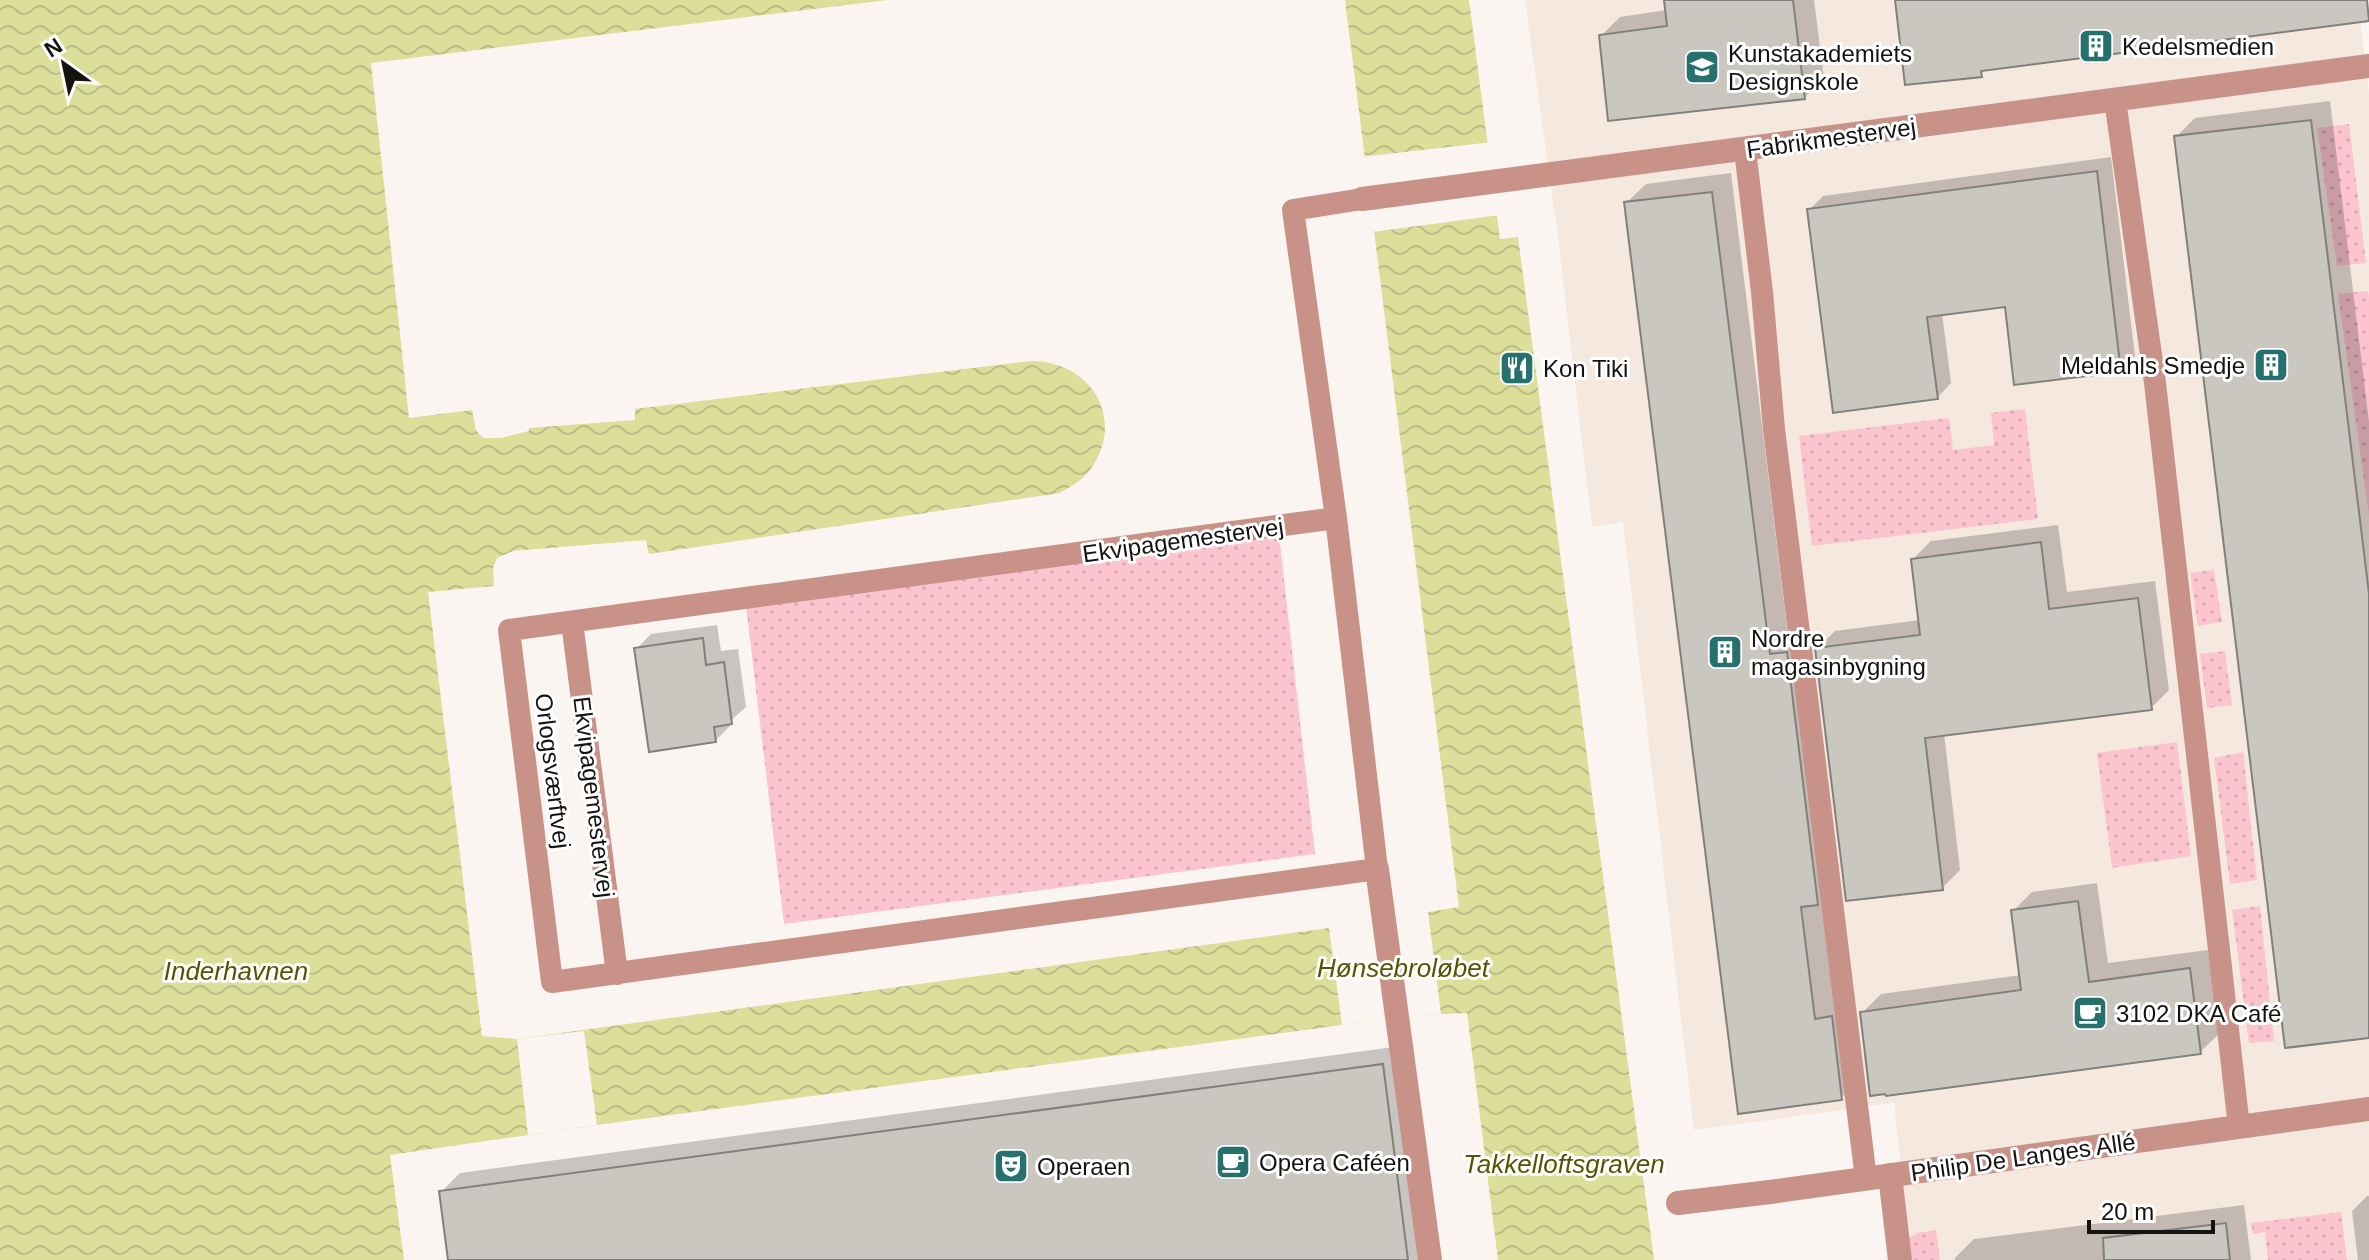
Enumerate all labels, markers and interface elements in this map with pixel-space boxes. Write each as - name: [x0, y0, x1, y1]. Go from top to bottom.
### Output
- north arrow: [24, 24, 104, 104]
- building icon: Kedelsmedien: [2077, 27, 2115, 65]
- text: N: [40, 33, 67, 62]
- place label: Kedelsmedien: [2122, 33, 2274, 60]
- place label: Kunstakademiets Designskole: [1728, 40, 1912, 95]
- school or university icon: Kunstakademiets Designskole: [1683, 48, 1721, 86]
- street label: Fabrikmestervej: [1745, 113, 1917, 163]
- building icon: Meldahls Smedje: [2252, 346, 2290, 384]
- restaurant icon: Kon Tiki: [1498, 349, 1536, 387]
- place label: Meldahls Smedje: [2061, 352, 2245, 379]
- place label: Kon Tiki: [1543, 355, 1628, 382]
- street label: Ekvipagemestervej: [1081, 513, 1285, 567]
- place label: Nordre magasinbygning: [1751, 625, 1926, 680]
- building icon: Nordre magasinbygning: [1706, 633, 1744, 671]
- street label: Orlogsværftvej: [530, 692, 576, 850]
- street label: Ekvipagemestervej: [568, 695, 620, 899]
- water label: Hønsebroløbet: [1317, 953, 1491, 983]
- water label: Inderhavnen: [164, 956, 308, 986]
- cafe icon: 3102 DKA Café: [2071, 994, 2109, 1032]
- place label: 3102 DKA Café: [2116, 1000, 2281, 1027]
- street label: Philip De Langes Allé: [1909, 1128, 2137, 1186]
- cafe icon: Opera Caféen: [1214, 1143, 1252, 1181]
- theatre icon: Operaen: [992, 1147, 1030, 1185]
- place label: Opera Caféen: [1259, 1149, 1410, 1176]
- water label: Takkelloftsgraven: [1463, 1149, 1665, 1179]
- place label: Operaen: [1037, 1153, 1130, 1180]
- scale bar: [2089, 1184, 2213, 1234]
- text: 20 m: [2101, 1198, 2154, 1225]

